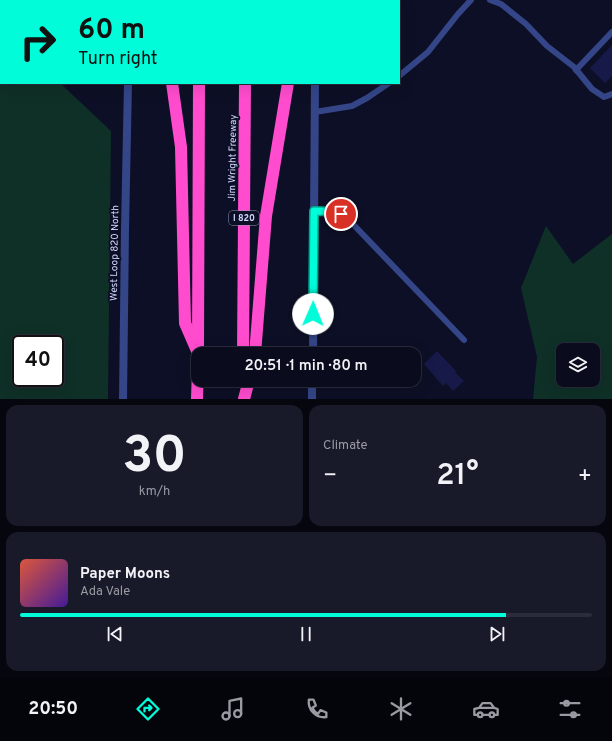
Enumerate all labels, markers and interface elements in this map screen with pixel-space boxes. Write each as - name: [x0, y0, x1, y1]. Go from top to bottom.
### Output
- text: 60 m: [78, 13, 145, 49]
- icon: right: [12, 16, 64, 68]
- text: Turn right: [78, 48, 158, 71]
- street label: Jim Wright Freeway: [226, 114, 240, 202]
- pin: [324, 197, 358, 231]
- icon: arrive: [330, 203, 352, 225]
- street label: West Loop 820 North: [108, 205, 122, 301]
- road number: I 820: [229, 211, 259, 225]
- position arrow: [292, 293, 334, 335]
- speed limit sign: 40: [12, 335, 64, 387]
- map controls: [556, 343, 600, 387]
- button: layers: [556, 343, 600, 387]
- text: 20:51 · 1 min · 80 m: [244, 357, 368, 376]
- text: 30: [122, 425, 187, 491]
- text: Climate: [323, 438, 368, 454]
- text: 21°: [436, 458, 479, 495]
- text: −: [323, 463, 337, 490]
- text: +: [578, 463, 592, 490]
- text: km/h: [139, 484, 170, 500]
- text: Paper Moons: [80, 565, 170, 584]
- text: Ada Vale: [80, 584, 130, 600]
- icon: previous: [104, 623, 126, 645]
- icon: pause: [295, 623, 317, 645]
- icon: next: [486, 623, 508, 645]
- icon: directions: [134, 695, 162, 723]
- icon: music: [219, 695, 247, 723]
- icon: phone: [303, 695, 331, 723]
- icon: climate: [387, 695, 415, 723]
- icon: car: [472, 695, 500, 723]
- icon: filters: [556, 695, 584, 723]
- text: 20:50: [28, 698, 78, 721]

